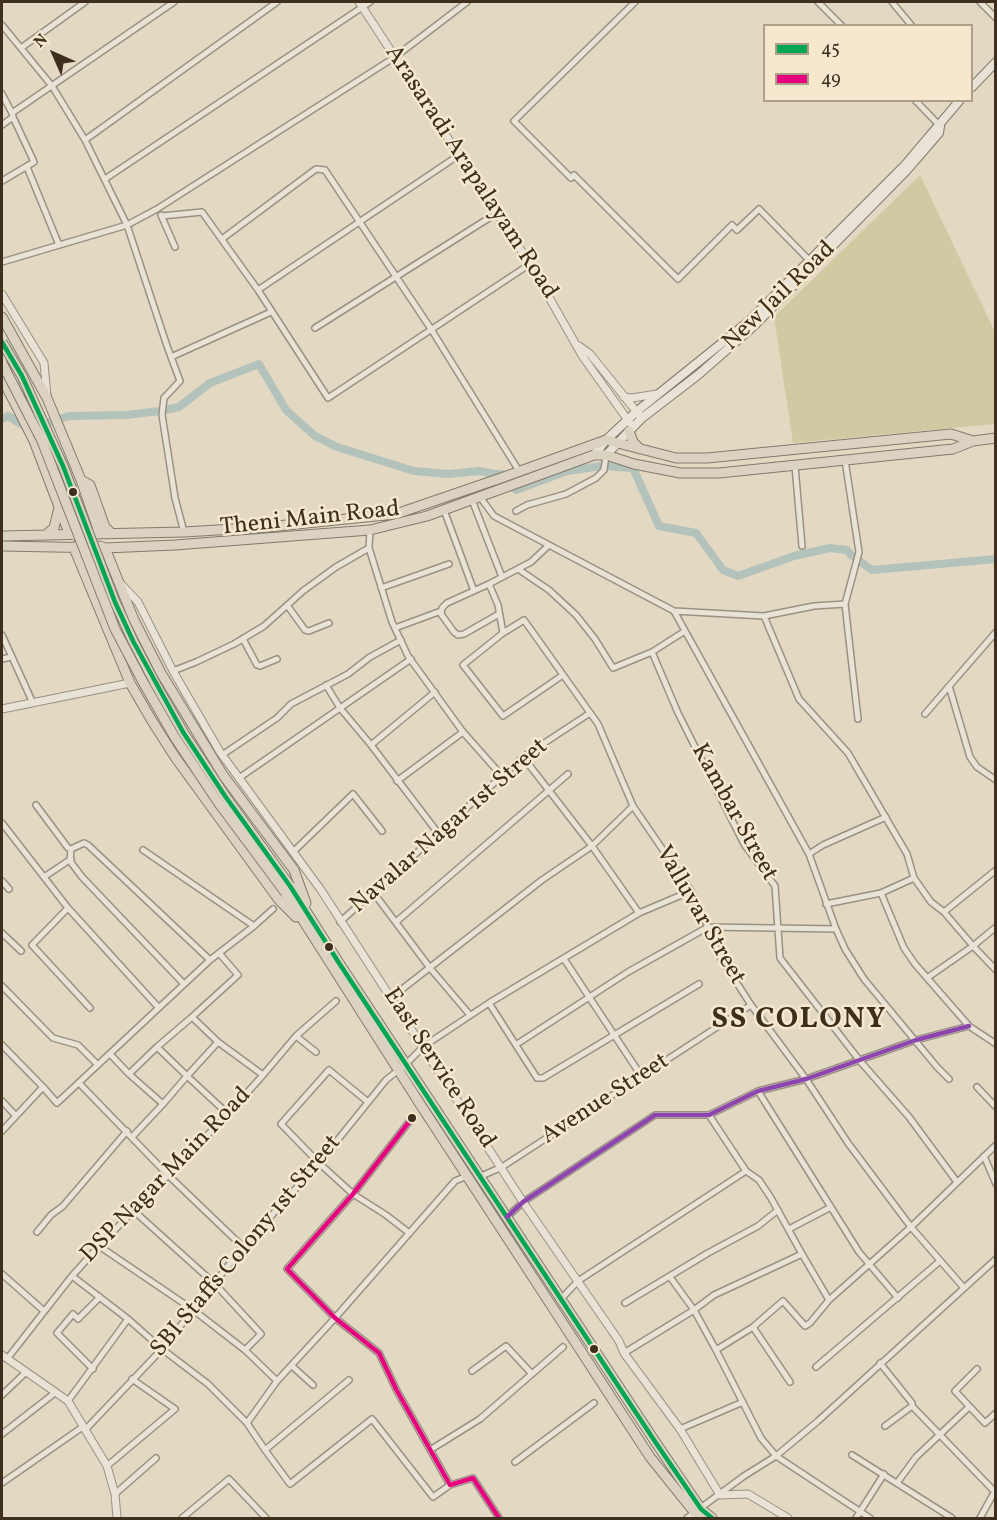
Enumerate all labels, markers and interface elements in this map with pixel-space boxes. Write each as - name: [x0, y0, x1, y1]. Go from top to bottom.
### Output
- north arrow: [24, 24, 84, 84]
- legend: [763, 24, 973, 102]
- text: N: [29, 29, 53, 53]
- text: 45: [821, 37, 840, 62]
- street label: Arasaradi Arapalayam Road: [377, 41, 563, 305]
- text: 49: [821, 67, 841, 92]
- street label: New Jail Road: [718, 236, 842, 358]
- unlabelled marker: [67, 486, 79, 498]
- street label: Theni Main Road: [219, 496, 401, 544]
- street label: Navalar Nagar 1st Street: [345, 733, 555, 921]
- street label: Kambar Street: [683, 739, 783, 887]
- street label: Valluvar Street: [648, 841, 750, 991]
- unlabelled marker: [323, 941, 335, 953]
- street label: East Service Road: [375, 983, 501, 1155]
- district label: SS COLONY: [711, 1003, 887, 1039]
- street label: Avenue Street: [537, 1048, 675, 1152]
- street label: DSP Nagar Main Road: [76, 1082, 258, 1270]
- unlabelled marker: [406, 1112, 418, 1124]
- street label: SBI Staffs Colony 1st Street: [146, 1130, 348, 1364]
- unlabelled marker: [588, 1343, 600, 1355]

